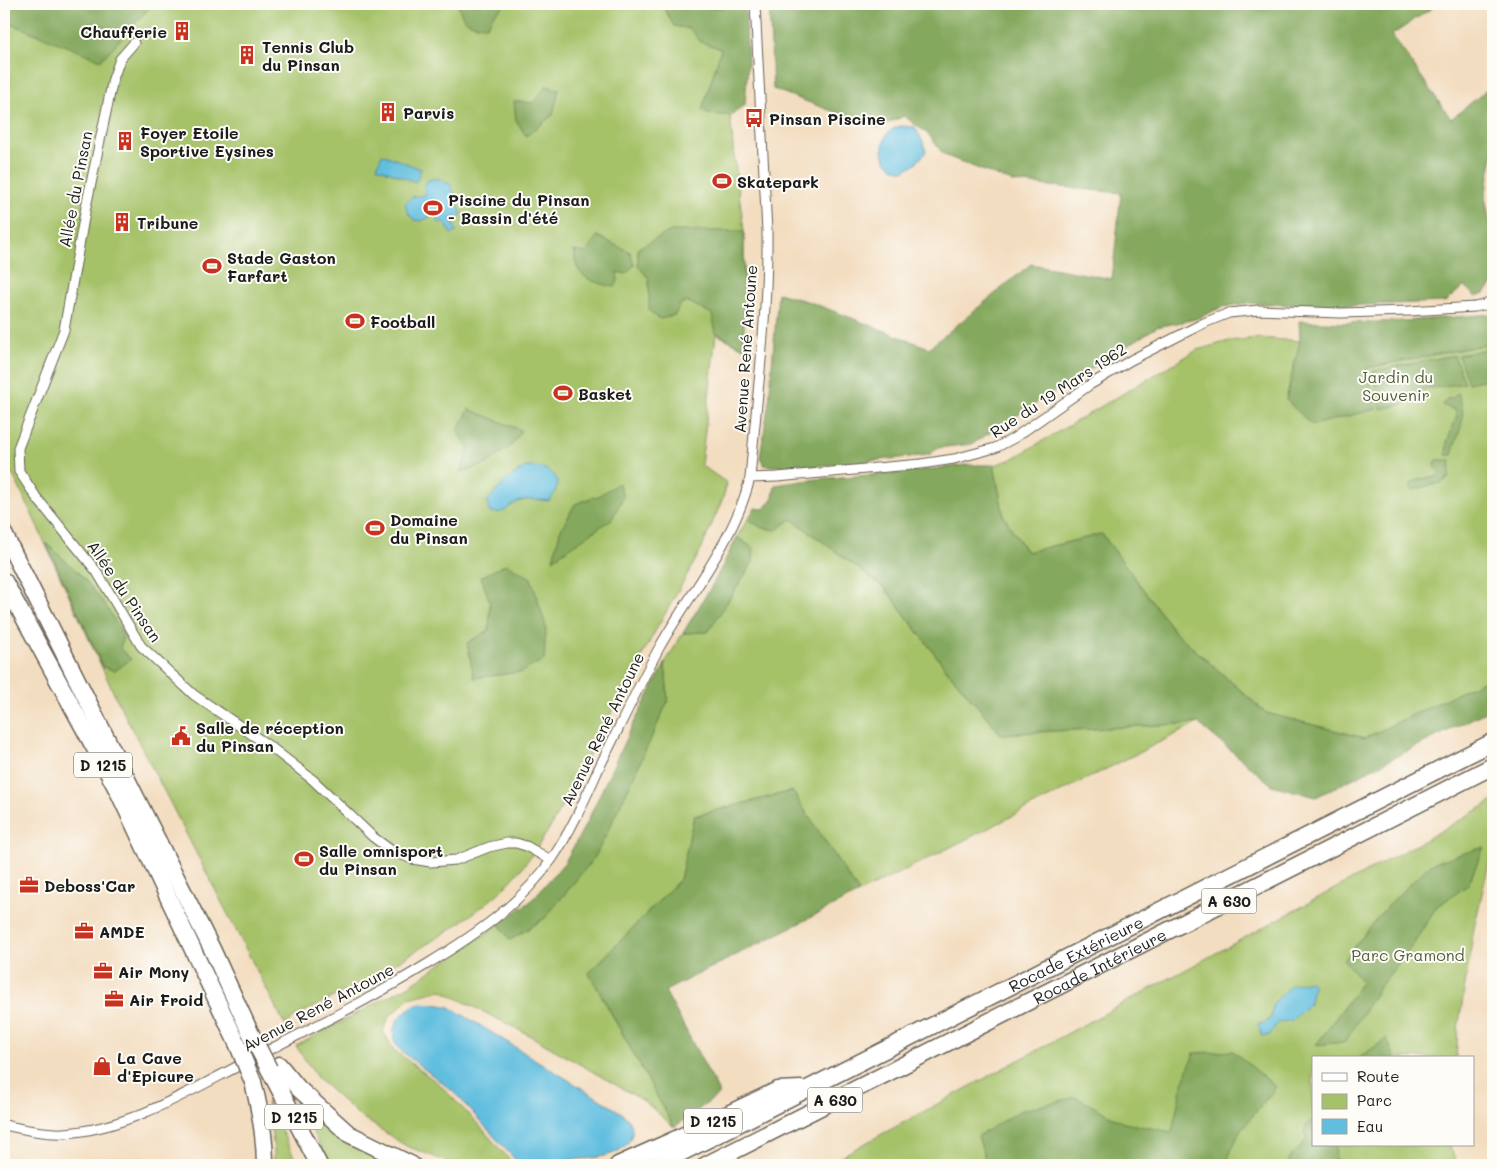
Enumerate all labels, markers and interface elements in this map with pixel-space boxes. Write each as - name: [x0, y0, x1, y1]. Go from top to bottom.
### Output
- building icon: Chaufferie: [171, 20, 193, 42]
- place label: Chaufferie: [80, 21, 167, 42]
- place label: Tennis Club du Pinsan: [262, 36, 354, 75]
- building icon: Tennis Club du Pinsan: [236, 44, 258, 66]
- building icon: Parvis: [377, 101, 399, 123]
- place label: Parvis: [403, 102, 454, 123]
- bus stop icon: Pinsan Piscine: [743, 107, 765, 129]
- place label: Pinsan Piscine: [769, 108, 885, 129]
- place label: Foyer Etoile Sportive Eysines: [140, 122, 274, 161]
- street label: Allée du Pinsan: [53, 129, 97, 249]
- building icon: Foyer Etoile Sportive Eysines: [114, 130, 136, 152]
- sports icon: Skatepark: [711, 170, 733, 192]
- place label: Skatepark: [737, 171, 819, 192]
- place label: Piscine du Pinsan - Bassin d'été: [448, 189, 590, 228]
- sports icon: Piscine du Pinsan - Bassin d'été: [422, 197, 444, 219]
- building icon: Tribune: [111, 211, 133, 233]
- place label: Tribune: [137, 212, 198, 233]
- place label: Stade Gaston Farfart: [227, 247, 336, 286]
- sports icon: Stade Gaston Farfart: [201, 255, 223, 277]
- street label: Avenue René Antoune: [729, 264, 761, 434]
- sports icon: Football: [344, 310, 366, 332]
- place label: Football: [370, 311, 435, 332]
- street label: Rue du 19 Mars 1962: [986, 338, 1130, 442]
- park label: Jardin du Souvenir: [1359, 366, 1433, 405]
- sports icon: Basket: [552, 382, 574, 404]
- place label: Basket: [578, 383, 632, 404]
- place label: Domaine du Pinsan: [390, 509, 468, 548]
- sports icon: Domaine du Pinsan: [364, 517, 386, 539]
- street label: Allée du Pinsan: [83, 536, 167, 646]
- street label: Avenue René Antoune: [556, 649, 648, 809]
- place label: Salle de réception du Pinsan: [196, 717, 344, 756]
- public building icon: Salle de réception du Pinsan: [170, 725, 192, 747]
- road number: D 1215: [74, 752, 132, 778]
- place label: Salle omnisport du Pinsan: [319, 840, 443, 879]
- sports icon: Salle omnisport du Pinsan: [293, 848, 315, 870]
- office icon: Deboss'Car: [18, 874, 40, 896]
- place label: Deboss'Car: [44, 875, 135, 896]
- road number: A 630: [1202, 888, 1256, 914]
- street label: Rocade Extérieure: [1005, 910, 1146, 996]
- office icon: AMDE: [73, 920, 95, 942]
- place label: AMDE: [99, 921, 145, 942]
- street label: Rocade Intérieure: [1029, 923, 1170, 1008]
- park label: Parc Gramond: [1351, 944, 1465, 965]
- street label: Avenue René Antoune: [239, 958, 397, 1056]
- office icon: Air Mony: [92, 960, 114, 982]
- place label: Air Mony: [118, 961, 189, 982]
- office icon: Air Froid: [103, 988, 125, 1010]
- place label: Air Froid: [129, 989, 204, 1010]
- place label: La Cave d'Epicure: [117, 1047, 194, 1086]
- shop icon: La Cave d'Epicure: [91, 1055, 113, 1077]
- legend: [1312, 1056, 1474, 1146]
- text: Route: [1357, 1066, 1400, 1086]
- road number: A 630: [808, 1088, 862, 1112]
- text: Parc: [1357, 1090, 1392, 1110]
- road number: D 1215: [265, 1104, 323, 1130]
- road number: D 1215: [684, 1108, 742, 1134]
- text: Eau: [1357, 1116, 1383, 1136]

